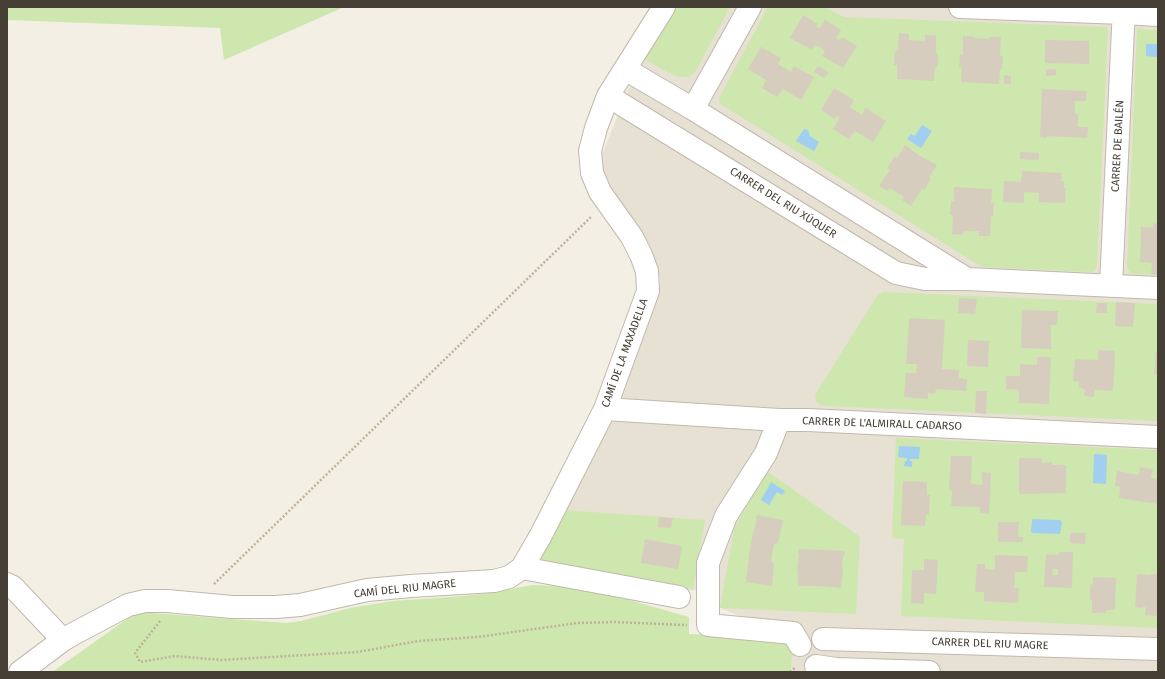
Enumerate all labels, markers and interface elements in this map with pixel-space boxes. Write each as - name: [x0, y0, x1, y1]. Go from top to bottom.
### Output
- street label: CARRER DE BAILÉN: [1109, 100, 1127, 192]
- street label: CARRER DEL RIU XÚQUER: [727, 165, 839, 241]
- street label: CAMÍ DE LA MAXADELLA: [599, 297, 651, 409]
- street label: CARRER DE L'ALMIRALL CADARSO: [802, 415, 962, 433]
- street label: CAMÍ DEL RIU MAGRE: [353, 577, 457, 601]
- street label: CARRER DEL RIU MAGRE: [931, 635, 1049, 653]

